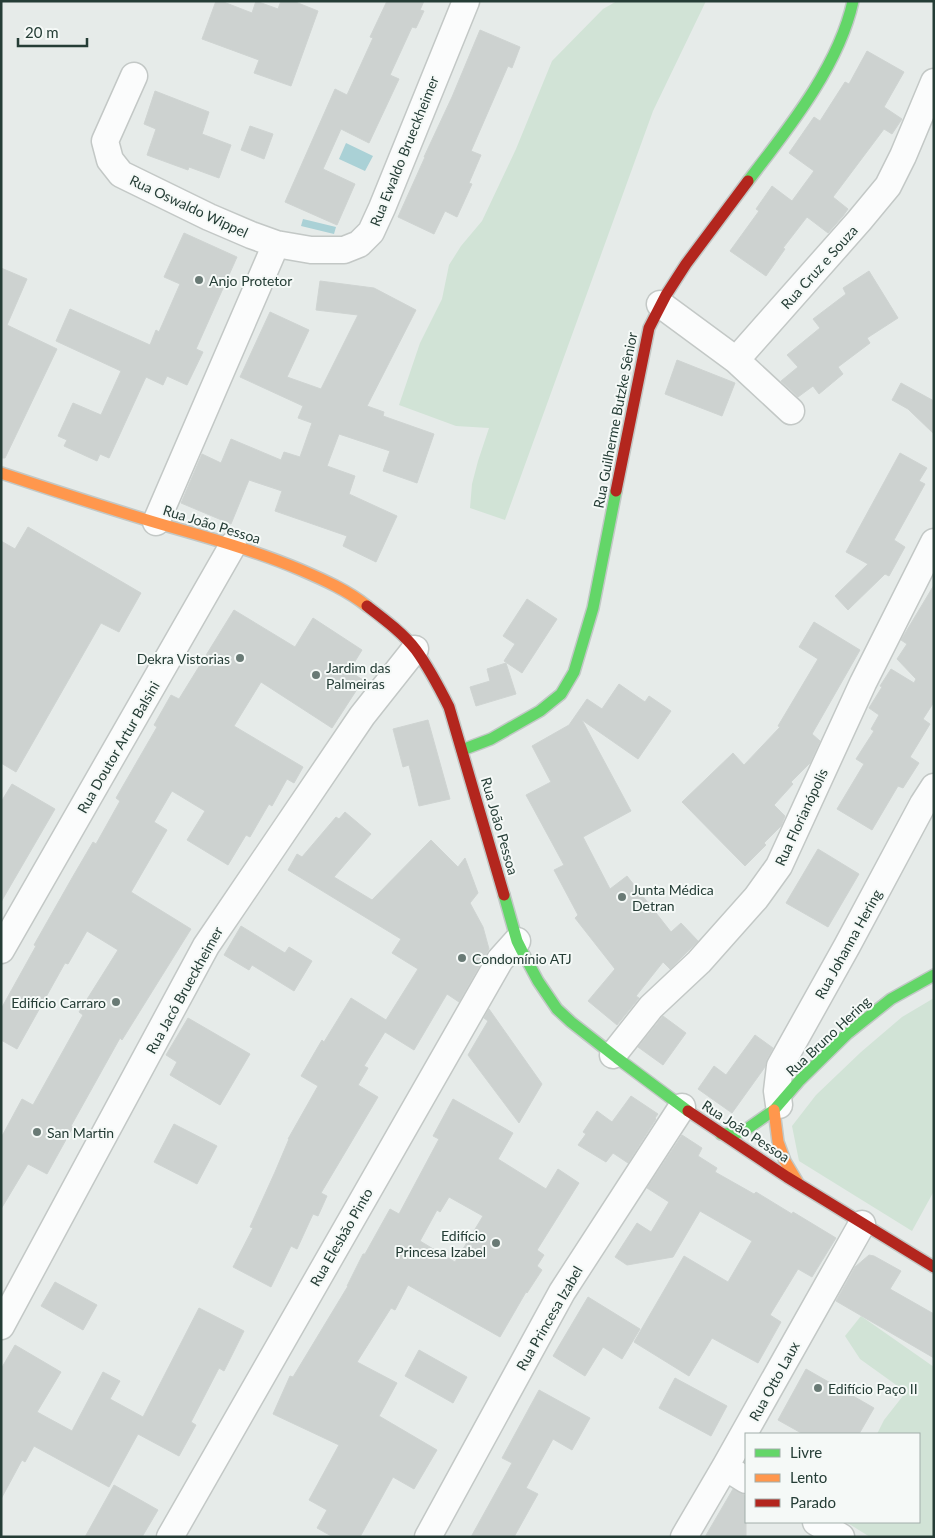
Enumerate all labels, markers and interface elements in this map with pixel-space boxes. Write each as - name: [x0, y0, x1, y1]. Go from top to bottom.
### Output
- scale bar: [18, 15, 86, 47]
- text: 20 m: [25, 23, 59, 41]
- street label: Rua Ewaldo Brueckheimer: [366, 73, 442, 229]
- street label: Rua Oswaldo Wippel: [127, 171, 251, 241]
- street label: Rua Cruz e Souza: [777, 222, 861, 312]
- place label: Anjo Protetor: [209, 272, 292, 289]
- marker: Anjo Protetor: [193, 274, 205, 286]
- street label: Rua Guilherme Butzke Sênior: [590, 330, 640, 510]
- street label: Rua João Pessoa: [161, 501, 263, 547]
- place label: Dekra Vistorias: [137, 650, 230, 667]
- marker: Dekra Vistorias: [234, 652, 246, 664]
- place label: Jardim das Palmeiras: [326, 659, 391, 692]
- marker: Jardim das Palmeiras: [310, 669, 322, 681]
- street label: Rua Doutor Artur Balsini: [73, 678, 163, 816]
- street label: Rua Florianópolis: [771, 766, 831, 868]
- street label: Rua João Pessoa: [478, 775, 522, 877]
- place label: Junta Médica Detran: [632, 881, 714, 914]
- street label: Rua Johanna Hering: [811, 886, 885, 1002]
- marker: Junta Médica Detran: [616, 891, 628, 903]
- street label: Rua Jacó Brueckheimer: [142, 923, 226, 1057]
- place label: Condomínio ATJ: [472, 950, 572, 967]
- marker: Condomínio ATJ: [456, 952, 468, 964]
- street label: Rua Bruno Hering: [782, 992, 874, 1080]
- place label: Edifício Carraro: [11, 994, 106, 1011]
- marker: Edifício Carraro: [110, 996, 122, 1008]
- street label: Rua João Pessoa: [699, 1096, 793, 1166]
- place label: San Martin: [47, 1124, 114, 1141]
- marker: San Martin: [31, 1126, 43, 1138]
- street label: Rua Elesbão Pinto: [306, 1185, 376, 1289]
- place label: Edifício Princesa Izabel: [395, 1227, 486, 1260]
- marker: Edifício Princesa Izabel: [490, 1237, 502, 1249]
- street label: Rua Princesa Izabel: [512, 1263, 586, 1373]
- street label: Rua Otto Laux: [745, 1338, 803, 1424]
- place label: Edifício Paço II: [828, 1380, 918, 1397]
- marker: Edifício Paço II: [812, 1382, 824, 1394]
- legend: [745, 1433, 920, 1523]
- text: Livre: [790, 1443, 822, 1461]
- text: Lento: [790, 1468, 827, 1486]
- text: Parado: [790, 1493, 836, 1511]

